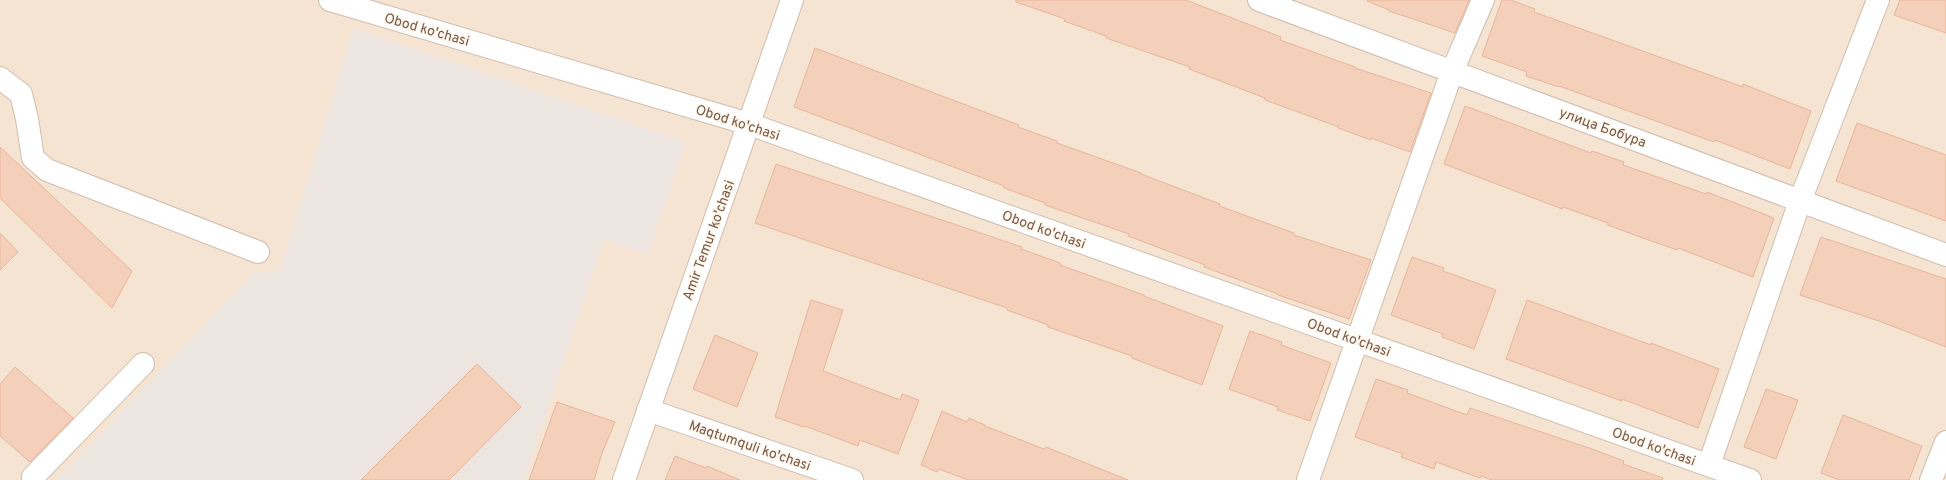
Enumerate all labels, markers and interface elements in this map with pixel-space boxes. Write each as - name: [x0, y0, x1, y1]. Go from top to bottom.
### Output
- street label: Obod ko'chasi: [382, 10, 471, 51]
- street label: Obod ko'chasi: [693, 102, 782, 145]
- street label: улица Бобура: [1557, 105, 1648, 152]
- street label: Amir Temur ko'chasi: [680, 178, 739, 303]
- street label: Obod ko'chasi: [999, 207, 1088, 253]
- street label: Obod ko'chasi: [1304, 315, 1393, 361]
- street label: Maqtumquli ko'chasi: [686, 418, 813, 475]
- street label: Obod ko'chasi: [1609, 424, 1698, 470]

